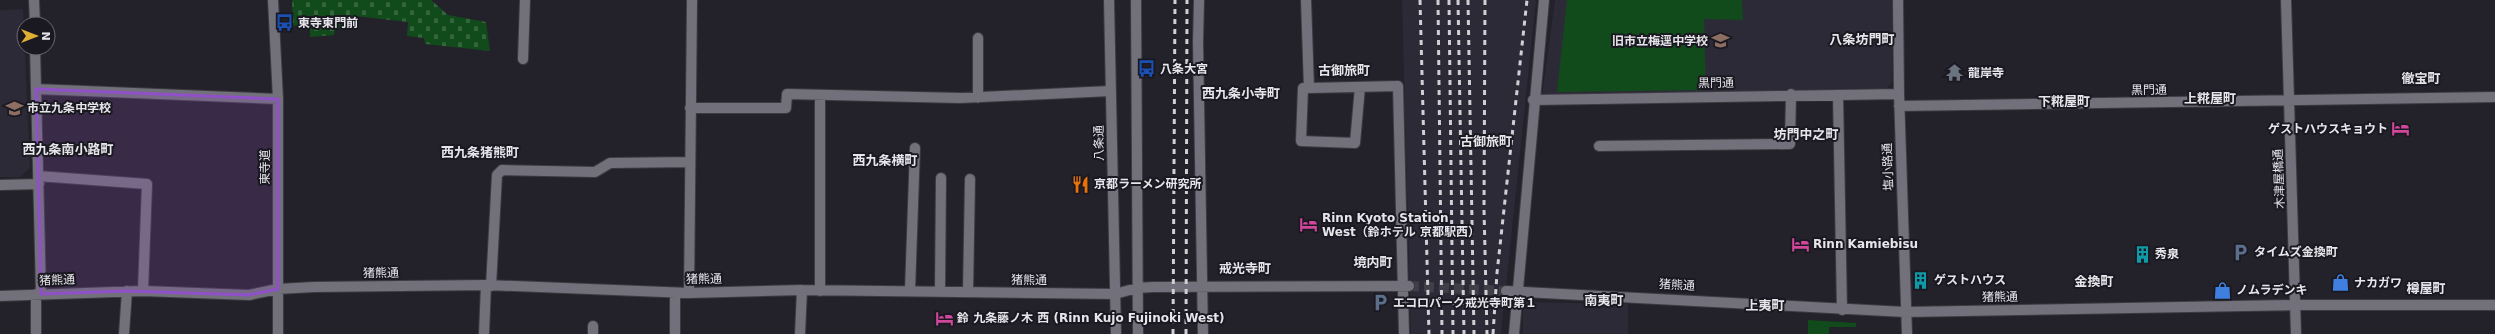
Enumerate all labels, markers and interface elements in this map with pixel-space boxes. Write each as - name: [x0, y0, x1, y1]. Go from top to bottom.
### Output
- bus stop icon: 東寺東門前: [275, 13, 295, 33]
- north arrow: [16, 16, 56, 56]
- place label: 東寺東門前: [298, 16, 358, 30]
- text: N: [39, 31, 52, 41]
- school or university icon: 旧市立梅逕中学校: [1711, 31, 1731, 51]
- district label: 八条坊門町: [1829, 32, 1895, 47]
- place label: 旧市立梅逕中学校: [1612, 34, 1708, 48]
- bus stop icon: 八条大宮: [1137, 59, 1157, 79]
- place label: 八条大宮: [1160, 62, 1208, 76]
- district label: 古御旅町: [1318, 63, 1370, 78]
- temple icon: 龍岸寺: [1945, 63, 1965, 83]
- place label: 龍岸寺: [1968, 66, 2004, 80]
- district label: 徹宝町: [2401, 71, 2441, 86]
- street label: 黒門通: [1698, 76, 1734, 90]
- street label: 黒門通: [2131, 83, 2167, 97]
- district label: 西九条小寺町: [1202, 86, 1280, 101]
- district label: 上糀屋町: [2184, 91, 2236, 106]
- district label: 下糀屋町: [2038, 94, 2090, 109]
- school or university icon: 市立九条中学校: [4, 98, 24, 118]
- place label: 市立九条中学校: [27, 101, 111, 115]
- hotel icon: ゲストハウスキョウト: [2391, 119, 2411, 139]
- place label: ゲストハウスキョウト: [2268, 122, 2388, 136]
- street label: 八条通: [1092, 125, 1106, 161]
- district label: 坊門中之町: [1773, 127, 1839, 142]
- district label: 古御旅町: [1460, 134, 1512, 149]
- district label: 西九条南小路町: [22, 142, 114, 157]
- street label: 塩小路通: [1880, 143, 1896, 191]
- district label: 西九条猪熊町: [441, 145, 519, 160]
- street label: 東寺道: [258, 149, 272, 185]
- street label: 木津屋橋通: [2271, 149, 2287, 209]
- district label: 西九条横町: [852, 153, 918, 168]
- restaurant icon: 京都ラーメン研究所: [1071, 174, 1091, 194]
- place label: 京都ラーメン研究所: [1094, 177, 1202, 191]
- place label: Rinn Kyoto Station West（鈴ホテル 京都駅西）: [1322, 211, 1480, 239]
- hotel icon: Rinn Kyoto Station West（鈴ホテル 京都駅西）: [1299, 215, 1319, 235]
- hotel icon: Rinn Kamiebisu: [1790, 234, 1810, 254]
- place label: Rinn Kamiebisu: [1813, 237, 1918, 251]
- parking icon: タイムズ金換町: [2231, 242, 2251, 262]
- building icon: 秀泉: [2132, 244, 2152, 264]
- place label: タイムズ金換町: [2254, 245, 2338, 259]
- place label: 秀泉: [2155, 247, 2179, 261]
- district label: 境内町: [1353, 255, 1393, 270]
- district label: 戒光寺町: [1219, 261, 1271, 276]
- street label: 猪熊通: [363, 266, 399, 280]
- building icon: ゲストハウス: [1911, 270, 1931, 290]
- street label: 猪熊通: [39, 272, 75, 288]
- street label: 猪熊通: [686, 272, 722, 286]
- street label: 猪熊通: [1011, 273, 1047, 287]
- place label: ゲストハウス: [1934, 273, 2006, 287]
- shop icon: ナカガワ: [2331, 273, 2351, 293]
- district label: 金換町: [2074, 274, 2114, 289]
- place label: ナカガワ: [2354, 276, 2402, 290]
- street label: 猪熊通: [1659, 277, 1695, 293]
- shop icon: ノムラデンキ: [2213, 280, 2233, 300]
- district label: 樽屋町: [2406, 281, 2446, 296]
- place label: ノムラデンキ: [2236, 283, 2307, 297]
- street label: 猪熊通: [1982, 290, 2018, 304]
- parking icon: エコロパーク戒光寺町第１: [1370, 293, 1390, 313]
- district label: 南夷町: [1584, 293, 1624, 308]
- place label: エコロパーク戒光寺町第１: [1393, 296, 1537, 310]
- district label: 上夷町: [1745, 298, 1785, 313]
- hotel icon: 鈴 九条藤ノ木 西 (Rinn Kujo Fujinoki West): [934, 308, 954, 328]
- place label: 鈴 九条藤ノ木 西 (Rinn Kujo Fujinoki West): [956, 311, 1225, 325]

